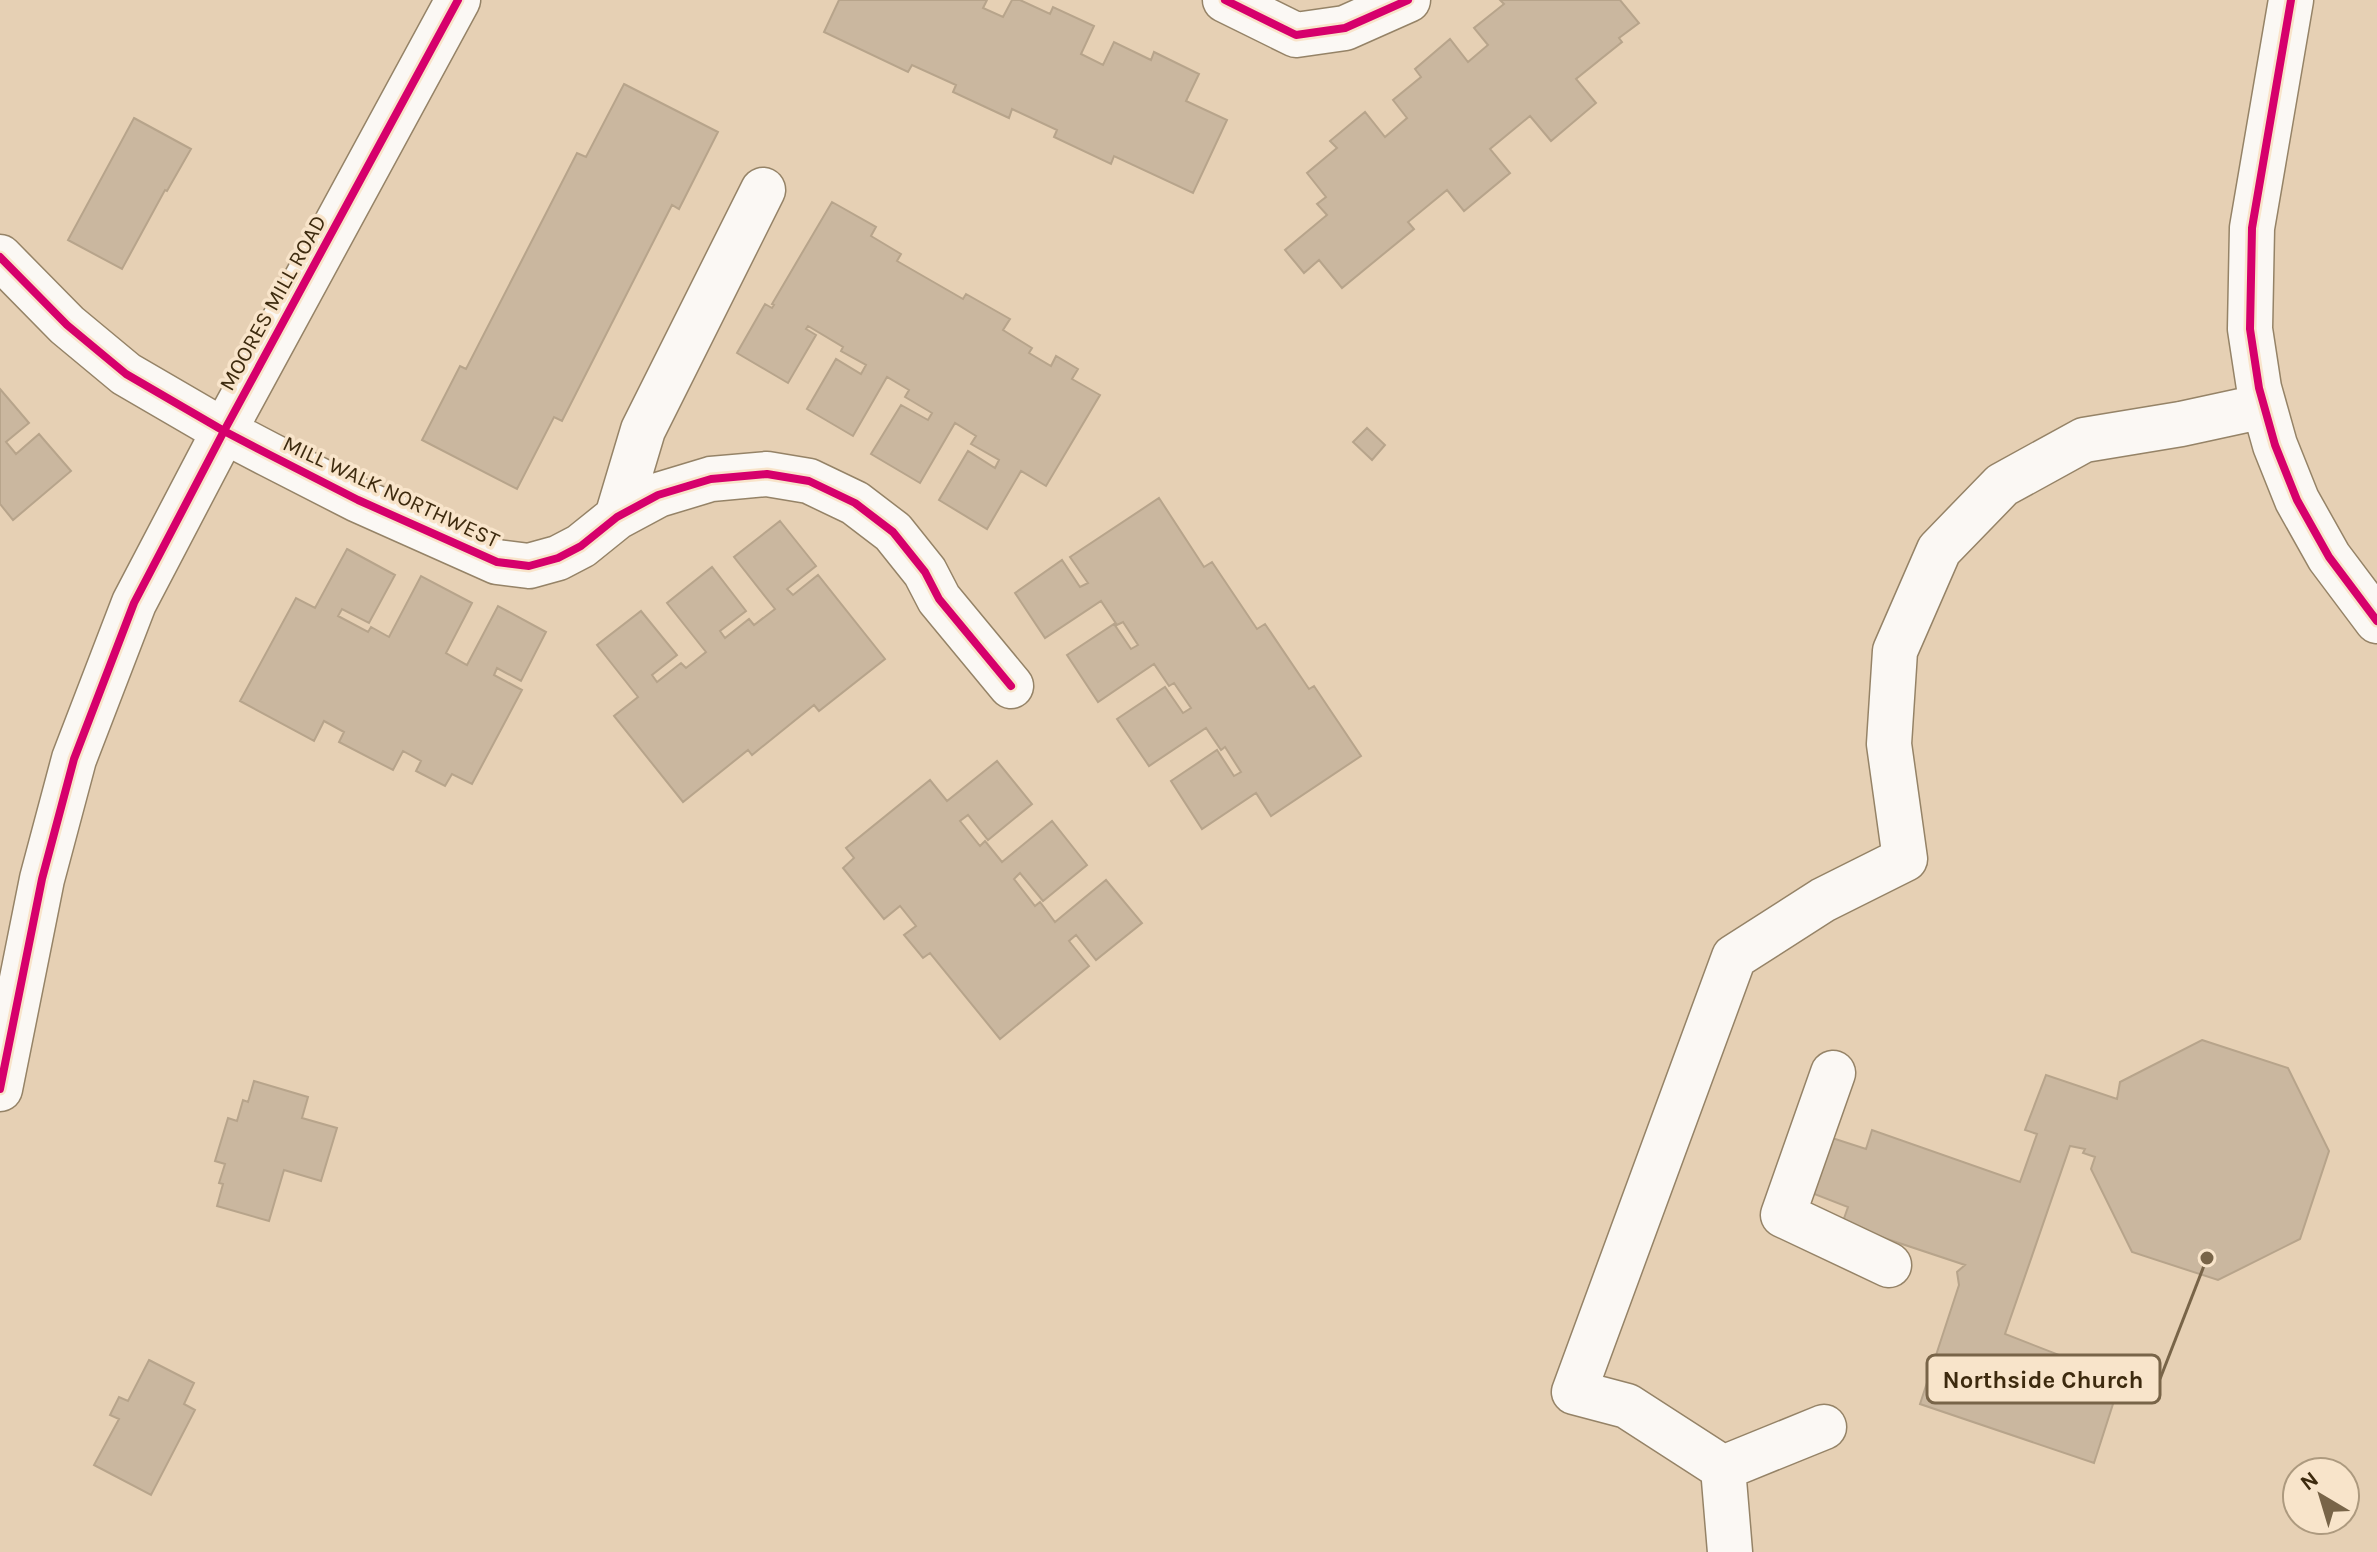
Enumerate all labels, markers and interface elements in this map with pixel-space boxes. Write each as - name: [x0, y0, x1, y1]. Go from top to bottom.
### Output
- street label: MOORES MILL ROAD: [214, 211, 332, 395]
- street label: MILL WALK NORTHWEST: [279, 430, 503, 554]
- callout: Northside Church: [1927, 1355, 2160, 1403]
- text: Northside Church: [1943, 1366, 2143, 1394]
- north arrow: [2281, 1456, 2361, 1536]
- text: N: [2295, 1466, 2324, 1496]

